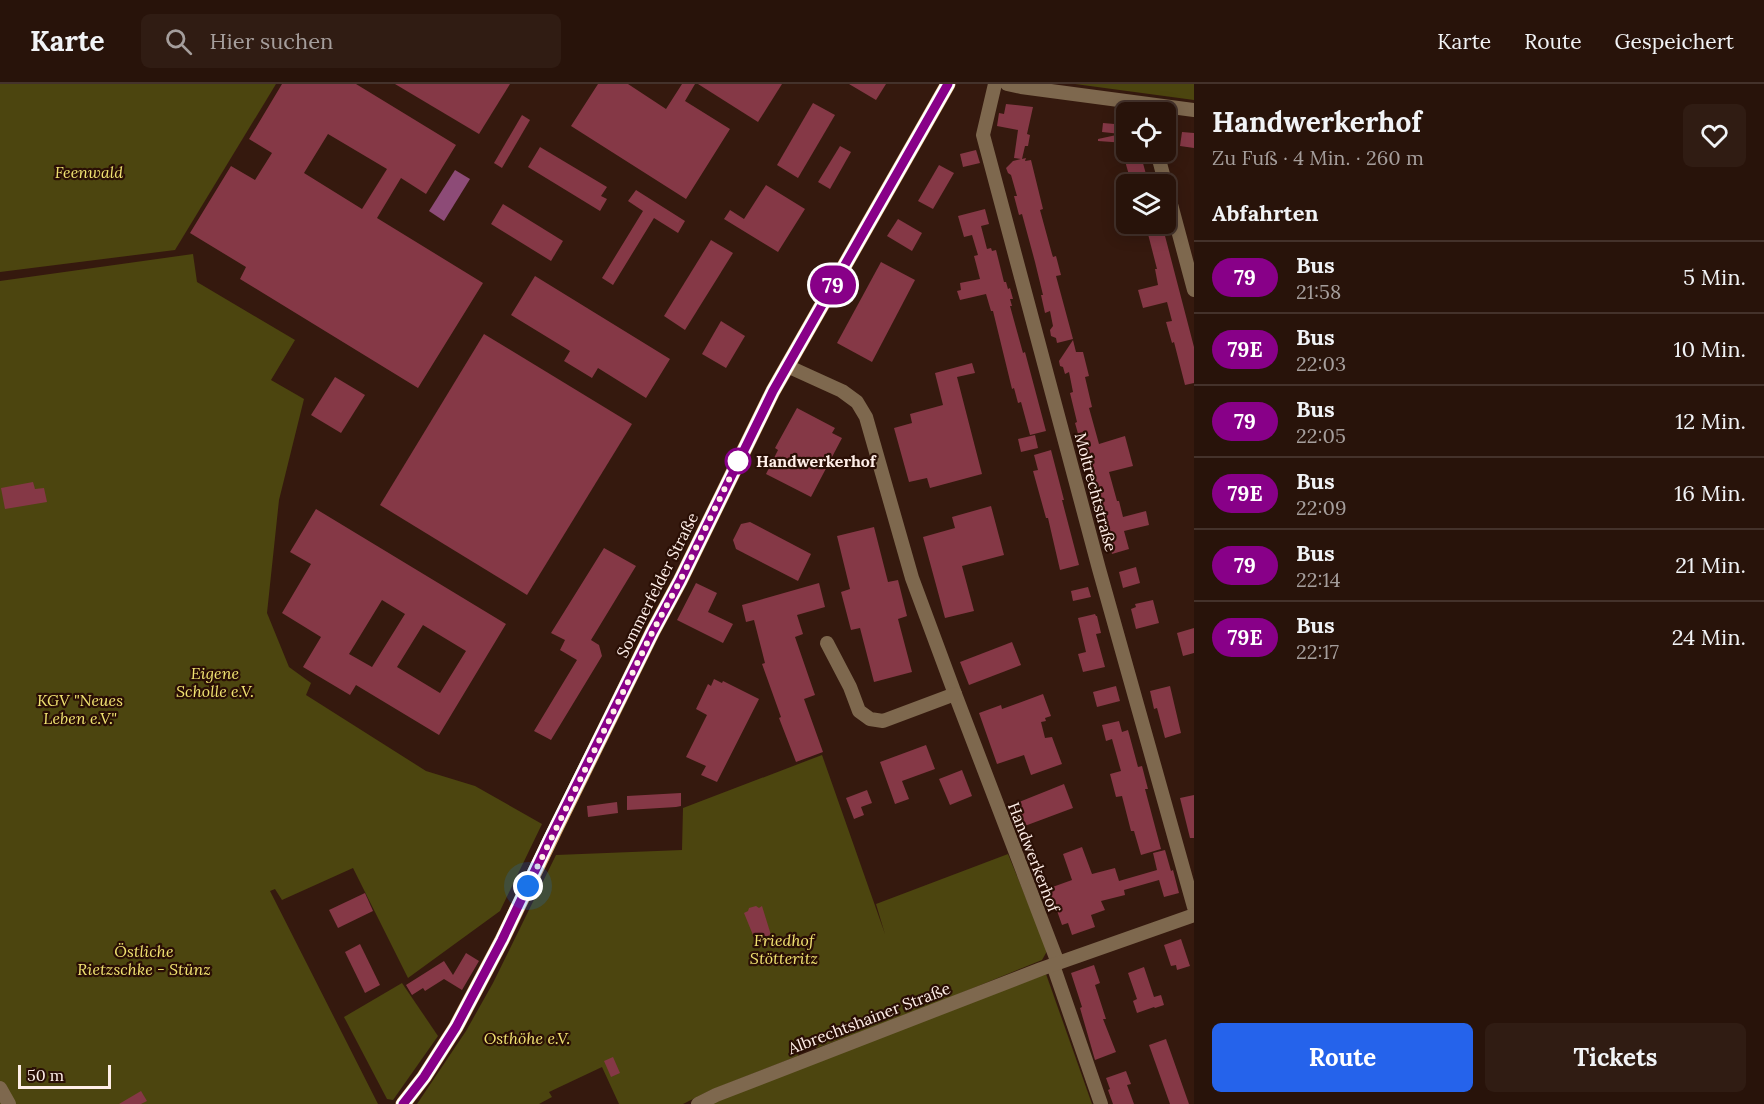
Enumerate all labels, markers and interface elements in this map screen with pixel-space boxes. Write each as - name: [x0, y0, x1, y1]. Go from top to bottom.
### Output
- search box: [141, 14, 561, 68]
- text: Karte: [30, 23, 105, 59]
- icon: search: [162, 25, 195, 58]
- text: Hier suchen: [210, 27, 333, 55]
- text: Karte: [1437, 28, 1491, 55]
- text: Route: [1524, 28, 1582, 55]
- text: Gespeichert: [1615, 28, 1734, 55]
- map controls: [1116, 102, 1176, 234]
- button: locate: [1116, 102, 1176, 162]
- text: Handwerkerhof: [1212, 104, 1422, 140]
- button: heart: [1683, 104, 1746, 167]
- text: Zu Fuß · 4 Min. · 260 m: [1212, 145, 1424, 170]
- park label: Feenwald: [55, 162, 123, 182]
- button: layers: [1116, 174, 1176, 234]
- text: Abfahrten: [1212, 199, 1319, 227]
- text: Bus: [1296, 251, 1335, 279]
- text: 5 Min.: [1683, 263, 1746, 291]
- text: 79: [1234, 264, 1256, 291]
- line badge: 79: [806, 266, 860, 304]
- text: 79: [822, 272, 844, 299]
- text: 21:58: [1296, 279, 1341, 304]
- text: Bus: [1296, 323, 1335, 351]
- text: 10 Min.: [1673, 335, 1746, 363]
- text: 79E: [1227, 336, 1263, 363]
- text: 22:03: [1296, 351, 1346, 376]
- text: Bus: [1296, 395, 1335, 423]
- text: 12 Min.: [1675, 407, 1746, 435]
- text: 79: [1234, 408, 1256, 435]
- text: 22:05: [1296, 423, 1346, 448]
- street label: Moltrechtstraße: [1071, 430, 1122, 554]
- marker: Handwerkerhof: [725, 448, 751, 474]
- place label: Handwerkerhof: [756, 451, 877, 471]
- text: Bus: [1296, 467, 1335, 495]
- text: 16 Min.: [1674, 479, 1746, 507]
- text: 79E: [1227, 480, 1263, 507]
- text: 22:09: [1296, 495, 1346, 520]
- street label: Sommerfelder Straße: [612, 509, 702, 661]
- text: Bus: [1296, 539, 1335, 567]
- text: 21 Min.: [1675, 551, 1746, 579]
- text: 79: [1234, 552, 1256, 579]
- text: 22:14: [1296, 567, 1341, 592]
- text: Bus: [1296, 611, 1335, 639]
- text: 24 Min.: [1672, 623, 1746, 651]
- text: 79E: [1227, 624, 1263, 651]
- text: 22:17: [1296, 639, 1339, 664]
- park label: Eigene Scholle e.V.: [176, 663, 254, 701]
- park label: KGV "Neues Leben e.V.": [37, 690, 123, 728]
- street label: Handwerkerhof: [1004, 799, 1065, 916]
- your location: [513, 871, 543, 901]
- park label: Friedhof Stötteritz: [750, 930, 818, 968]
- park label: Östliche Rietzschke - Stünz: [77, 941, 211, 979]
- street label: Albrechtshainer Straße: [784, 978, 953, 1059]
- button: Route: [1212, 1023, 1473, 1092]
- button: Tickets: [1485, 1023, 1746, 1092]
- park label: Osthöhe e.V.: [484, 1028, 570, 1048]
- scale bar: [18, 1062, 111, 1090]
- text: 50 m: [27, 1065, 64, 1085]

